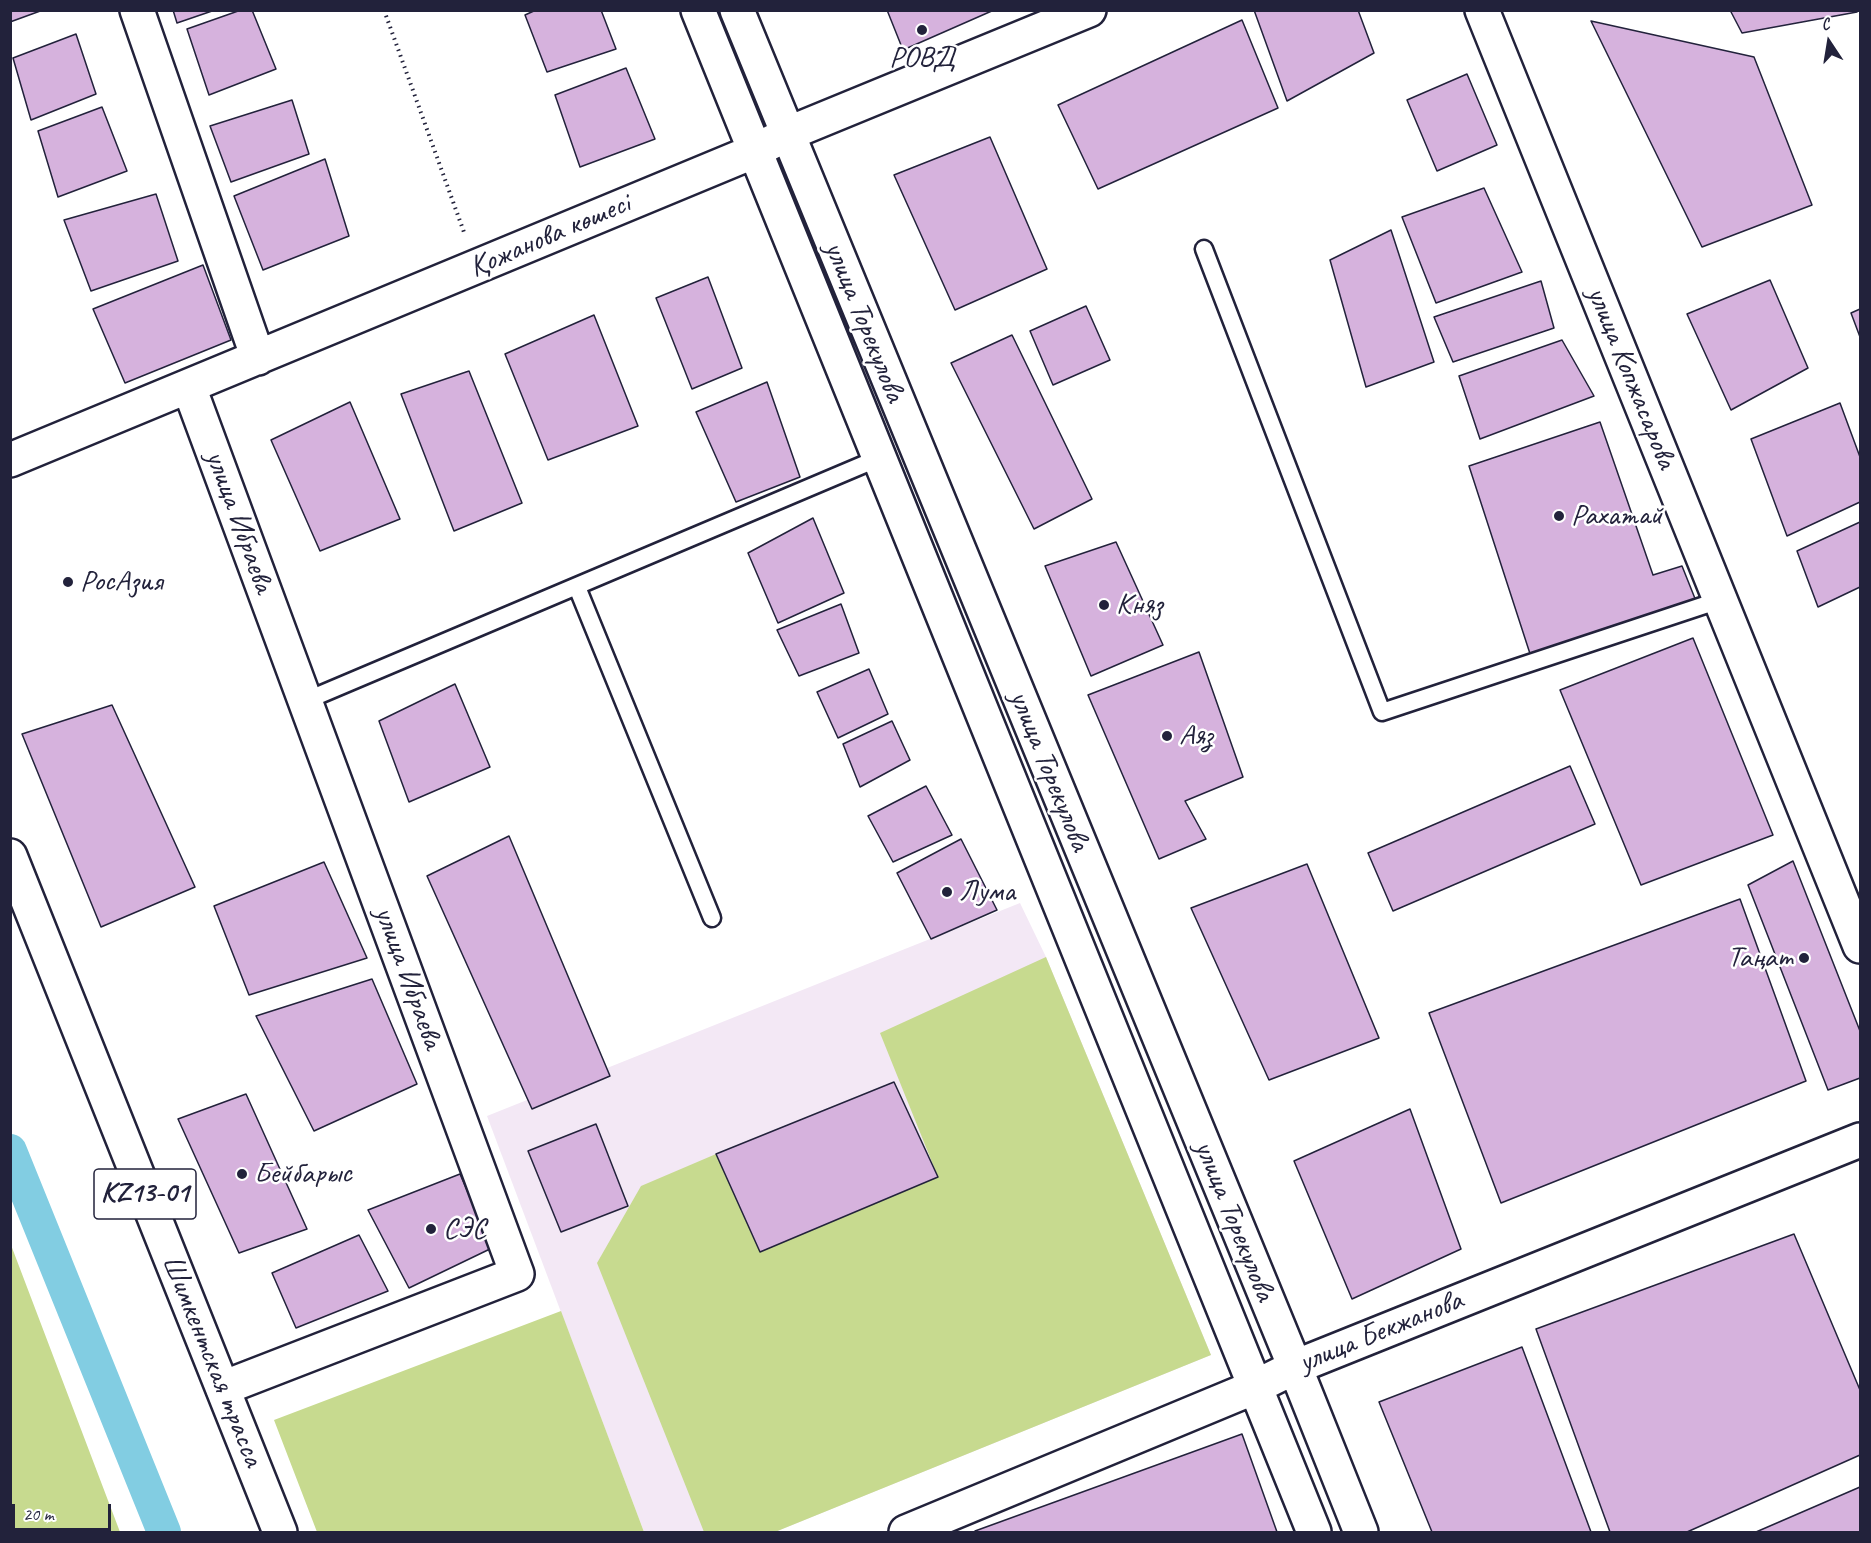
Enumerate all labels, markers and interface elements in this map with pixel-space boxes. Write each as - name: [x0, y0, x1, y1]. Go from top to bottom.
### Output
- north arrow: [1799, 12, 1859, 72]
- text: С: [1819, 14, 1831, 35]
- marker: РОВД: [915, 23, 929, 37]
- place label: РОВД: [889, 40, 955, 76]
- street label: Қожанова көшесі: [464, 186, 636, 286]
- street label: улица Торекулова: [816, 237, 912, 407]
- street label: улица Копжасарова: [1578, 282, 1684, 474]
- street label: улица Ибраева: [197, 446, 281, 598]
- place label: Рахатай: [1571, 498, 1662, 534]
- marker: Рахатай: [1552, 509, 1566, 523]
- place label: РосАзия: [80, 564, 162, 600]
- marker: РосАзия: [61, 575, 75, 589]
- place label: Княз: [1116, 587, 1163, 623]
- marker: Княз: [1097, 598, 1111, 612]
- street label: улица Торекулова: [1001, 686, 1097, 856]
- place label: Аяз: [1179, 718, 1212, 754]
- marker: Аяз: [1160, 729, 1174, 743]
- place label: Лума: [959, 874, 1015, 910]
- marker: Лума: [940, 885, 954, 899]
- street label: улица Ибраева: [366, 902, 450, 1054]
- place label: Таңат: [1728, 940, 1792, 976]
- marker: Таңат: [1797, 951, 1811, 965]
- street label: улица Торекулова: [1186, 1136, 1282, 1306]
- place label: Бейбарыс: [254, 1156, 352, 1192]
- marker: Бейбарыс: [235, 1167, 249, 1181]
- road number: KZ13-01: [94, 1169, 196, 1219]
- place label: СЭС: [443, 1211, 486, 1247]
- marker: СЭС: [424, 1222, 438, 1236]
- street label: Шимкентская трасса: [153, 1250, 271, 1472]
- street label: улица Бекжанова: [1294, 1283, 1468, 1381]
- scale bar: [15, 1492, 114, 1530]
- text: 20 m: [23, 1503, 54, 1525]

